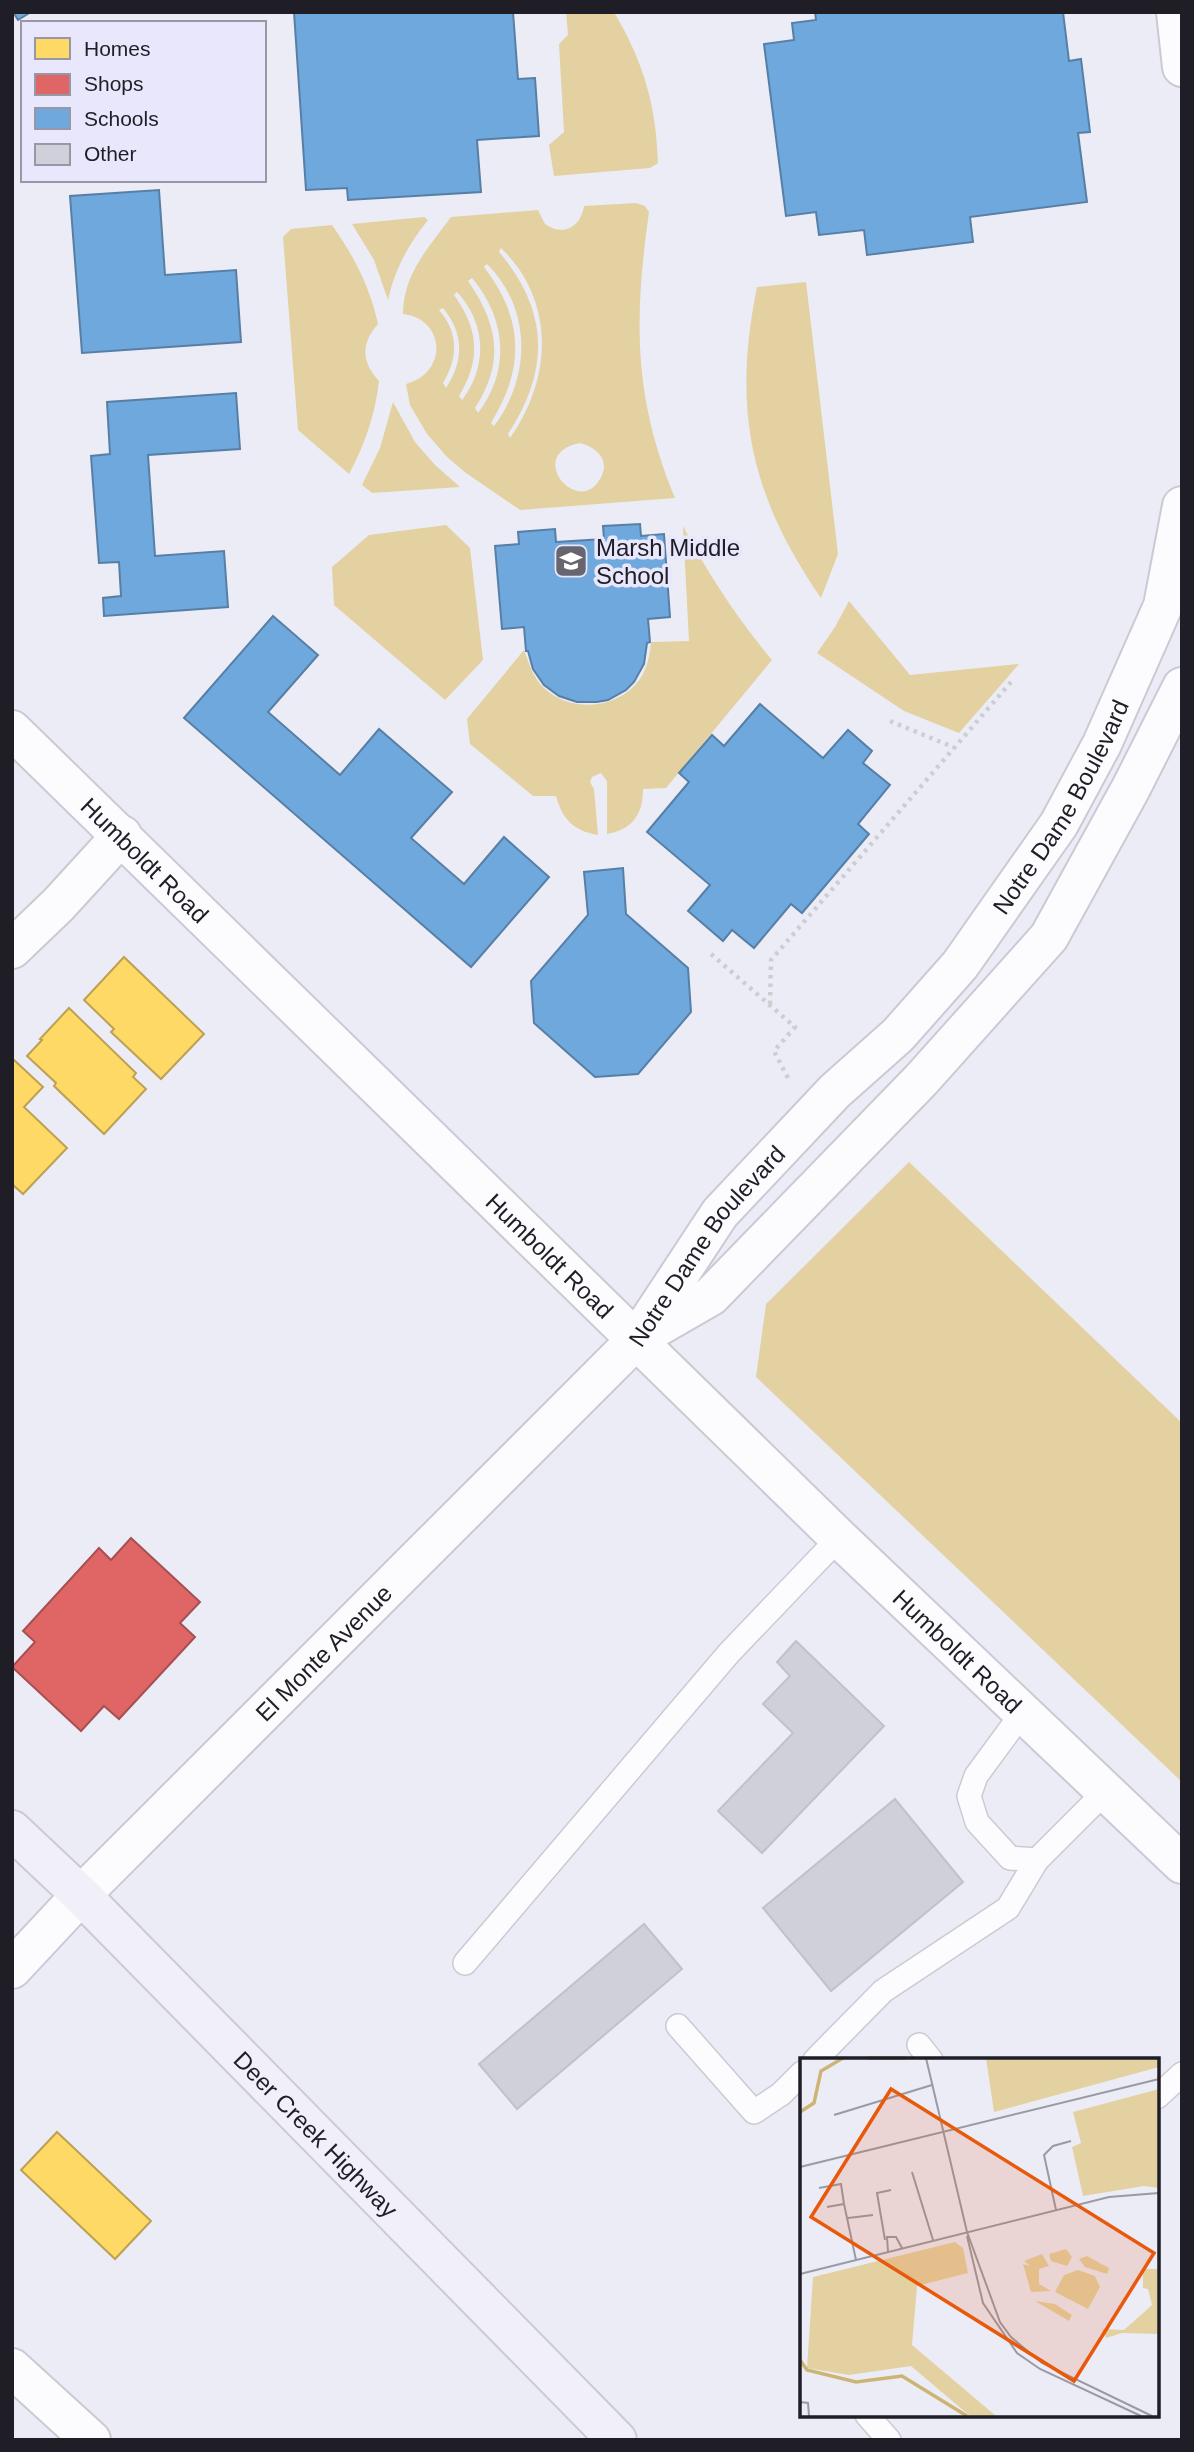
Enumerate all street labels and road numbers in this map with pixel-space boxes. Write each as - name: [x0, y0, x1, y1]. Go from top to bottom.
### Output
- street label: Notre Dame Boulevard: [987, 695, 1133, 919]
- street label: Humboldt Road: [76, 792, 214, 928]
- street label: Notre Dame Boulevard: [623, 1140, 790, 1351]
- street label: Humboldt Road: [481, 1188, 619, 1324]
- street label: El Monte Avenue: [250, 1579, 397, 1726]
- street label: Humboldt Road: [888, 1584, 1028, 1718]
- street label: Deer Creek Highway: [229, 2046, 403, 2222]

